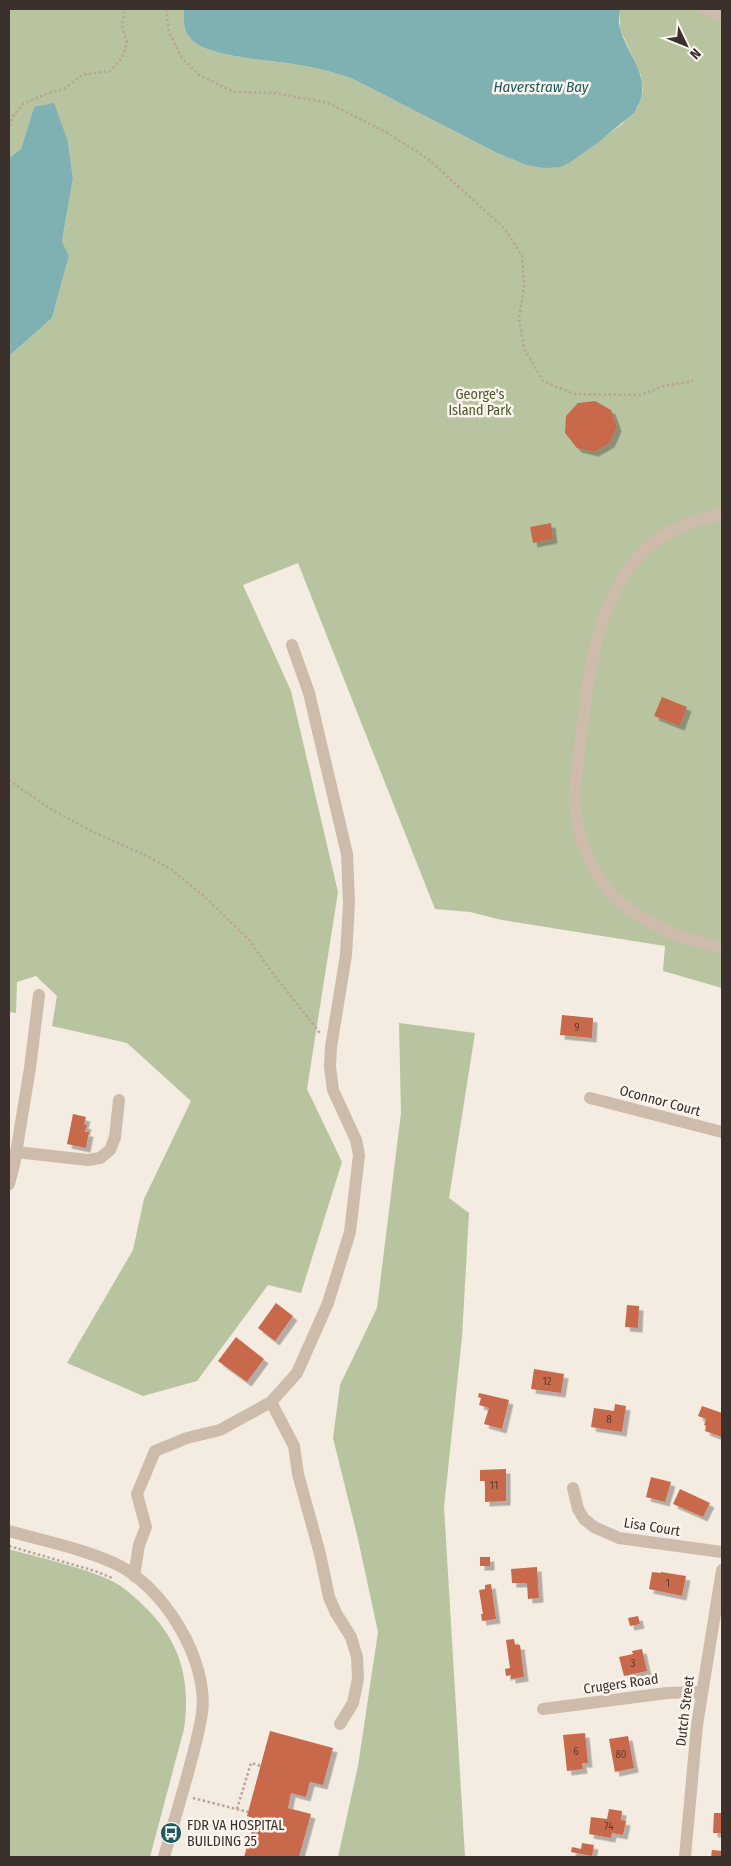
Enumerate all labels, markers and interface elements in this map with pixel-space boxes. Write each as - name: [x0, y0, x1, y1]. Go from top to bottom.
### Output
- north arrow: [661, 20, 711, 70]
- text: N: [686, 45, 704, 62]
- water label: Haverstraw Bay: [493, 78, 590, 96]
- park label: George's Island Park: [448, 386, 512, 419]
- house number: 9: [574, 1021, 580, 1034]
- street label: Oconnor Court: [618, 1082, 703, 1120]
- house number: 12: [542, 1375, 552, 1388]
- house number: 8: [606, 1413, 612, 1426]
- house number: 11: [490, 1479, 498, 1492]
- street label: Lisa Court: [623, 1514, 682, 1540]
- house number: 1: [666, 1577, 670, 1590]
- house number: 3: [631, 1657, 636, 1670]
- street label: Crugers Road: [582, 1670, 660, 1698]
- street label: Dutch Street: [672, 1674, 698, 1747]
- house number: 6: [573, 1745, 579, 1758]
- house number: 80: [615, 1748, 627, 1761]
- place label: FDR VA HOSPITAL BUILDING 25: [187, 1817, 284, 1850]
- house number: 74: [604, 1820, 614, 1833]
- bus stop icon: FDR VA HOSPITAL BUILDING 25: [159, 1821, 183, 1845]

